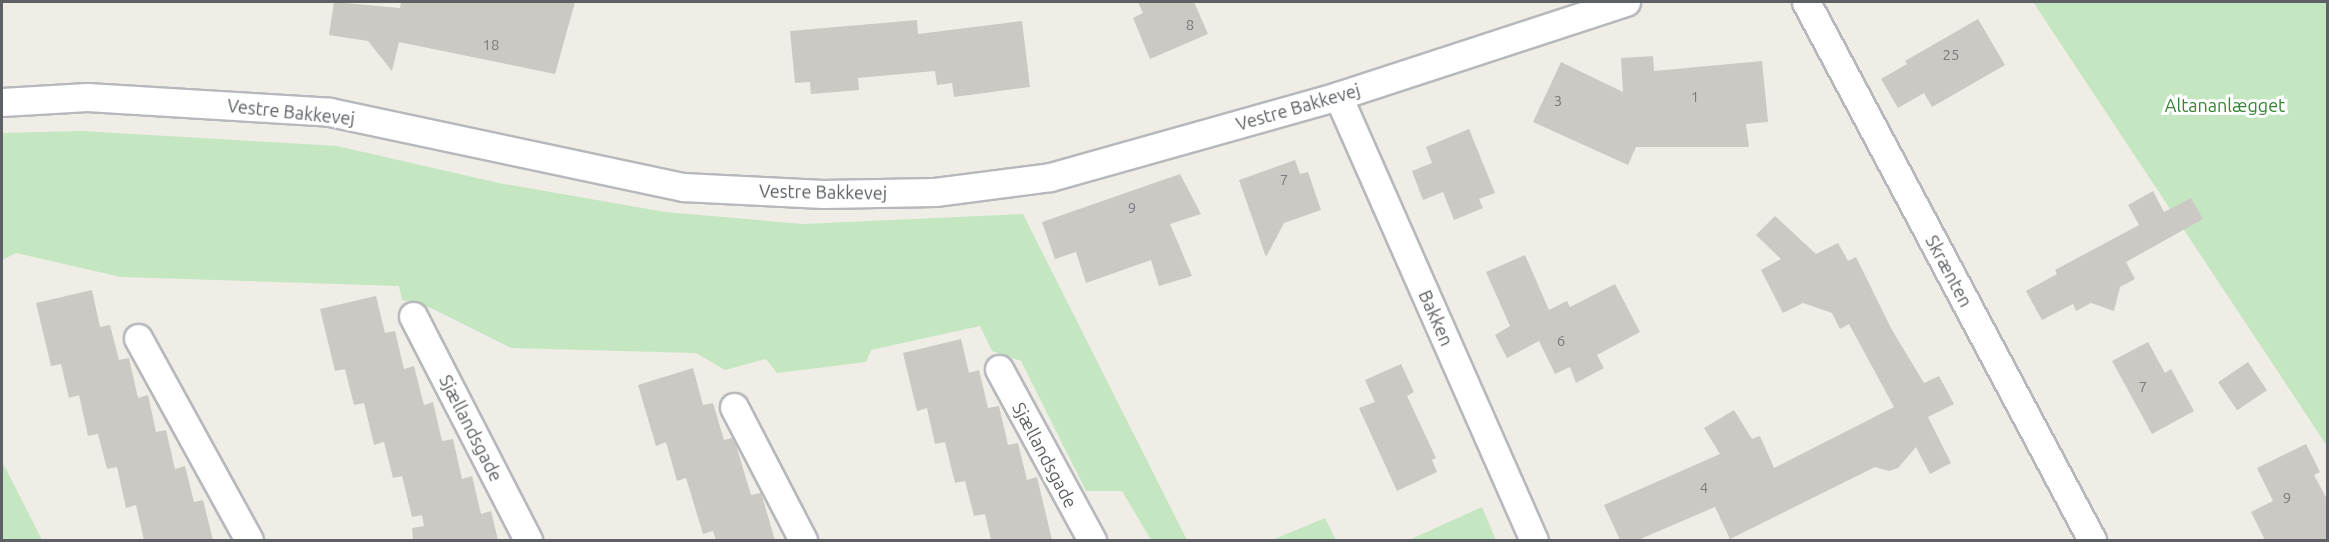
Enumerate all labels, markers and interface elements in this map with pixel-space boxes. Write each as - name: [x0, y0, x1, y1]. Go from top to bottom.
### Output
- house number: 8: [1186, 16, 1194, 34]
- house number: 18: [483, 36, 499, 54]
- house number: 25: [1943, 46, 1959, 64]
- street label: Vestre Bakkevej: [1233, 79, 1363, 135]
- house number: 1: [1691, 88, 1699, 106]
- house number: 3: [1554, 92, 1562, 110]
- park label: Altananlægget: [2165, 94, 2285, 116]
- street label: Vestre Bakkevej: [226, 95, 356, 129]
- house number: 7: [1280, 171, 1288, 189]
- street label: Vestre Bakkevej: [759, 180, 887, 204]
- house number: 9: [1128, 199, 1136, 217]
- street label: Skrænten: [1921, 231, 1977, 311]
- street label: Bakken: [1414, 287, 1458, 349]
- house number: 6: [1557, 332, 1565, 350]
- street label: Sjællandsgade: [435, 371, 507, 485]
- house number: 7: [2139, 378, 2147, 396]
- street label: Sjællandsgade: [1008, 398, 1082, 512]
- house number: 4: [1700, 479, 1708, 497]
- house number: 9: [2283, 489, 2291, 507]

